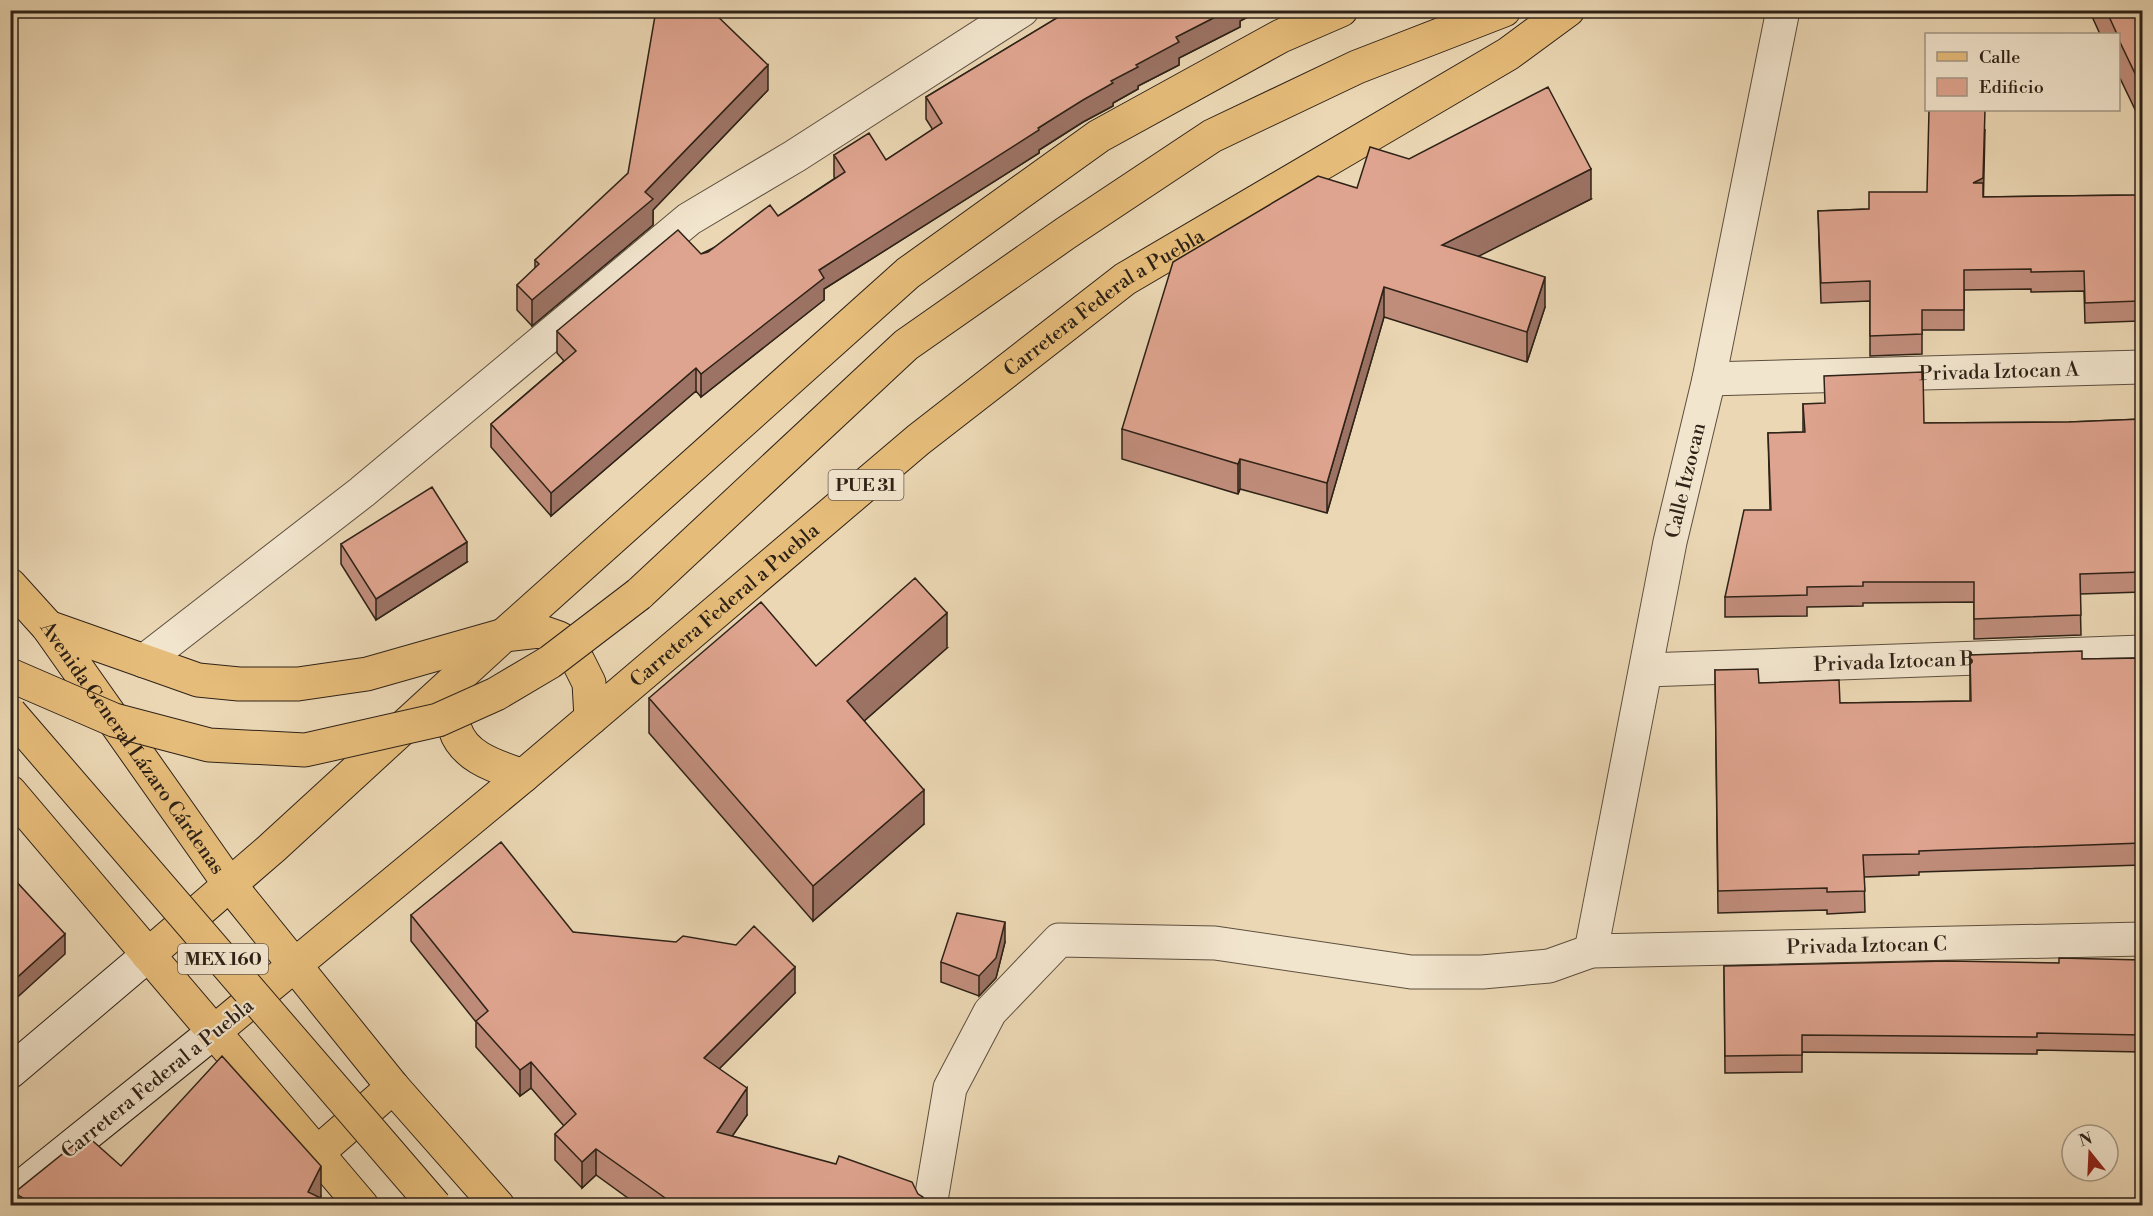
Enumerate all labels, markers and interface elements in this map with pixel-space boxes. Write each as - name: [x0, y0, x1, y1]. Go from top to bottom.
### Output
- legend: [1925, 33, 2120, 111]
- text: Calle: [1979, 46, 2020, 69]
- text: Edificio: [1979, 76, 2044, 99]
- street label: Carretera Federal a Puebla: [999, 224, 1210, 383]
- street label: Privada Iztocan A: [1918, 358, 2081, 387]
- street label: Calle Itzocan: [1660, 420, 1712, 541]
- road number: PUE 31: [828, 470, 904, 500]
- street label: Carretera Federal a Puebla: [625, 518, 826, 693]
- street label: Avenida General Lázaro Cárdenas: [33, 616, 230, 880]
- street label: Privada Iztocan B: [1813, 647, 1975, 678]
- street label: Privada Iztocan C: [1786, 932, 1947, 961]
- road number: MEX 160: [178, 944, 268, 974]
- street label: Carretera Federal a Puebla: [57, 993, 260, 1165]
- north arrow: [2060, 1123, 2120, 1183]
- text: N: [2077, 1128, 2095, 1151]

